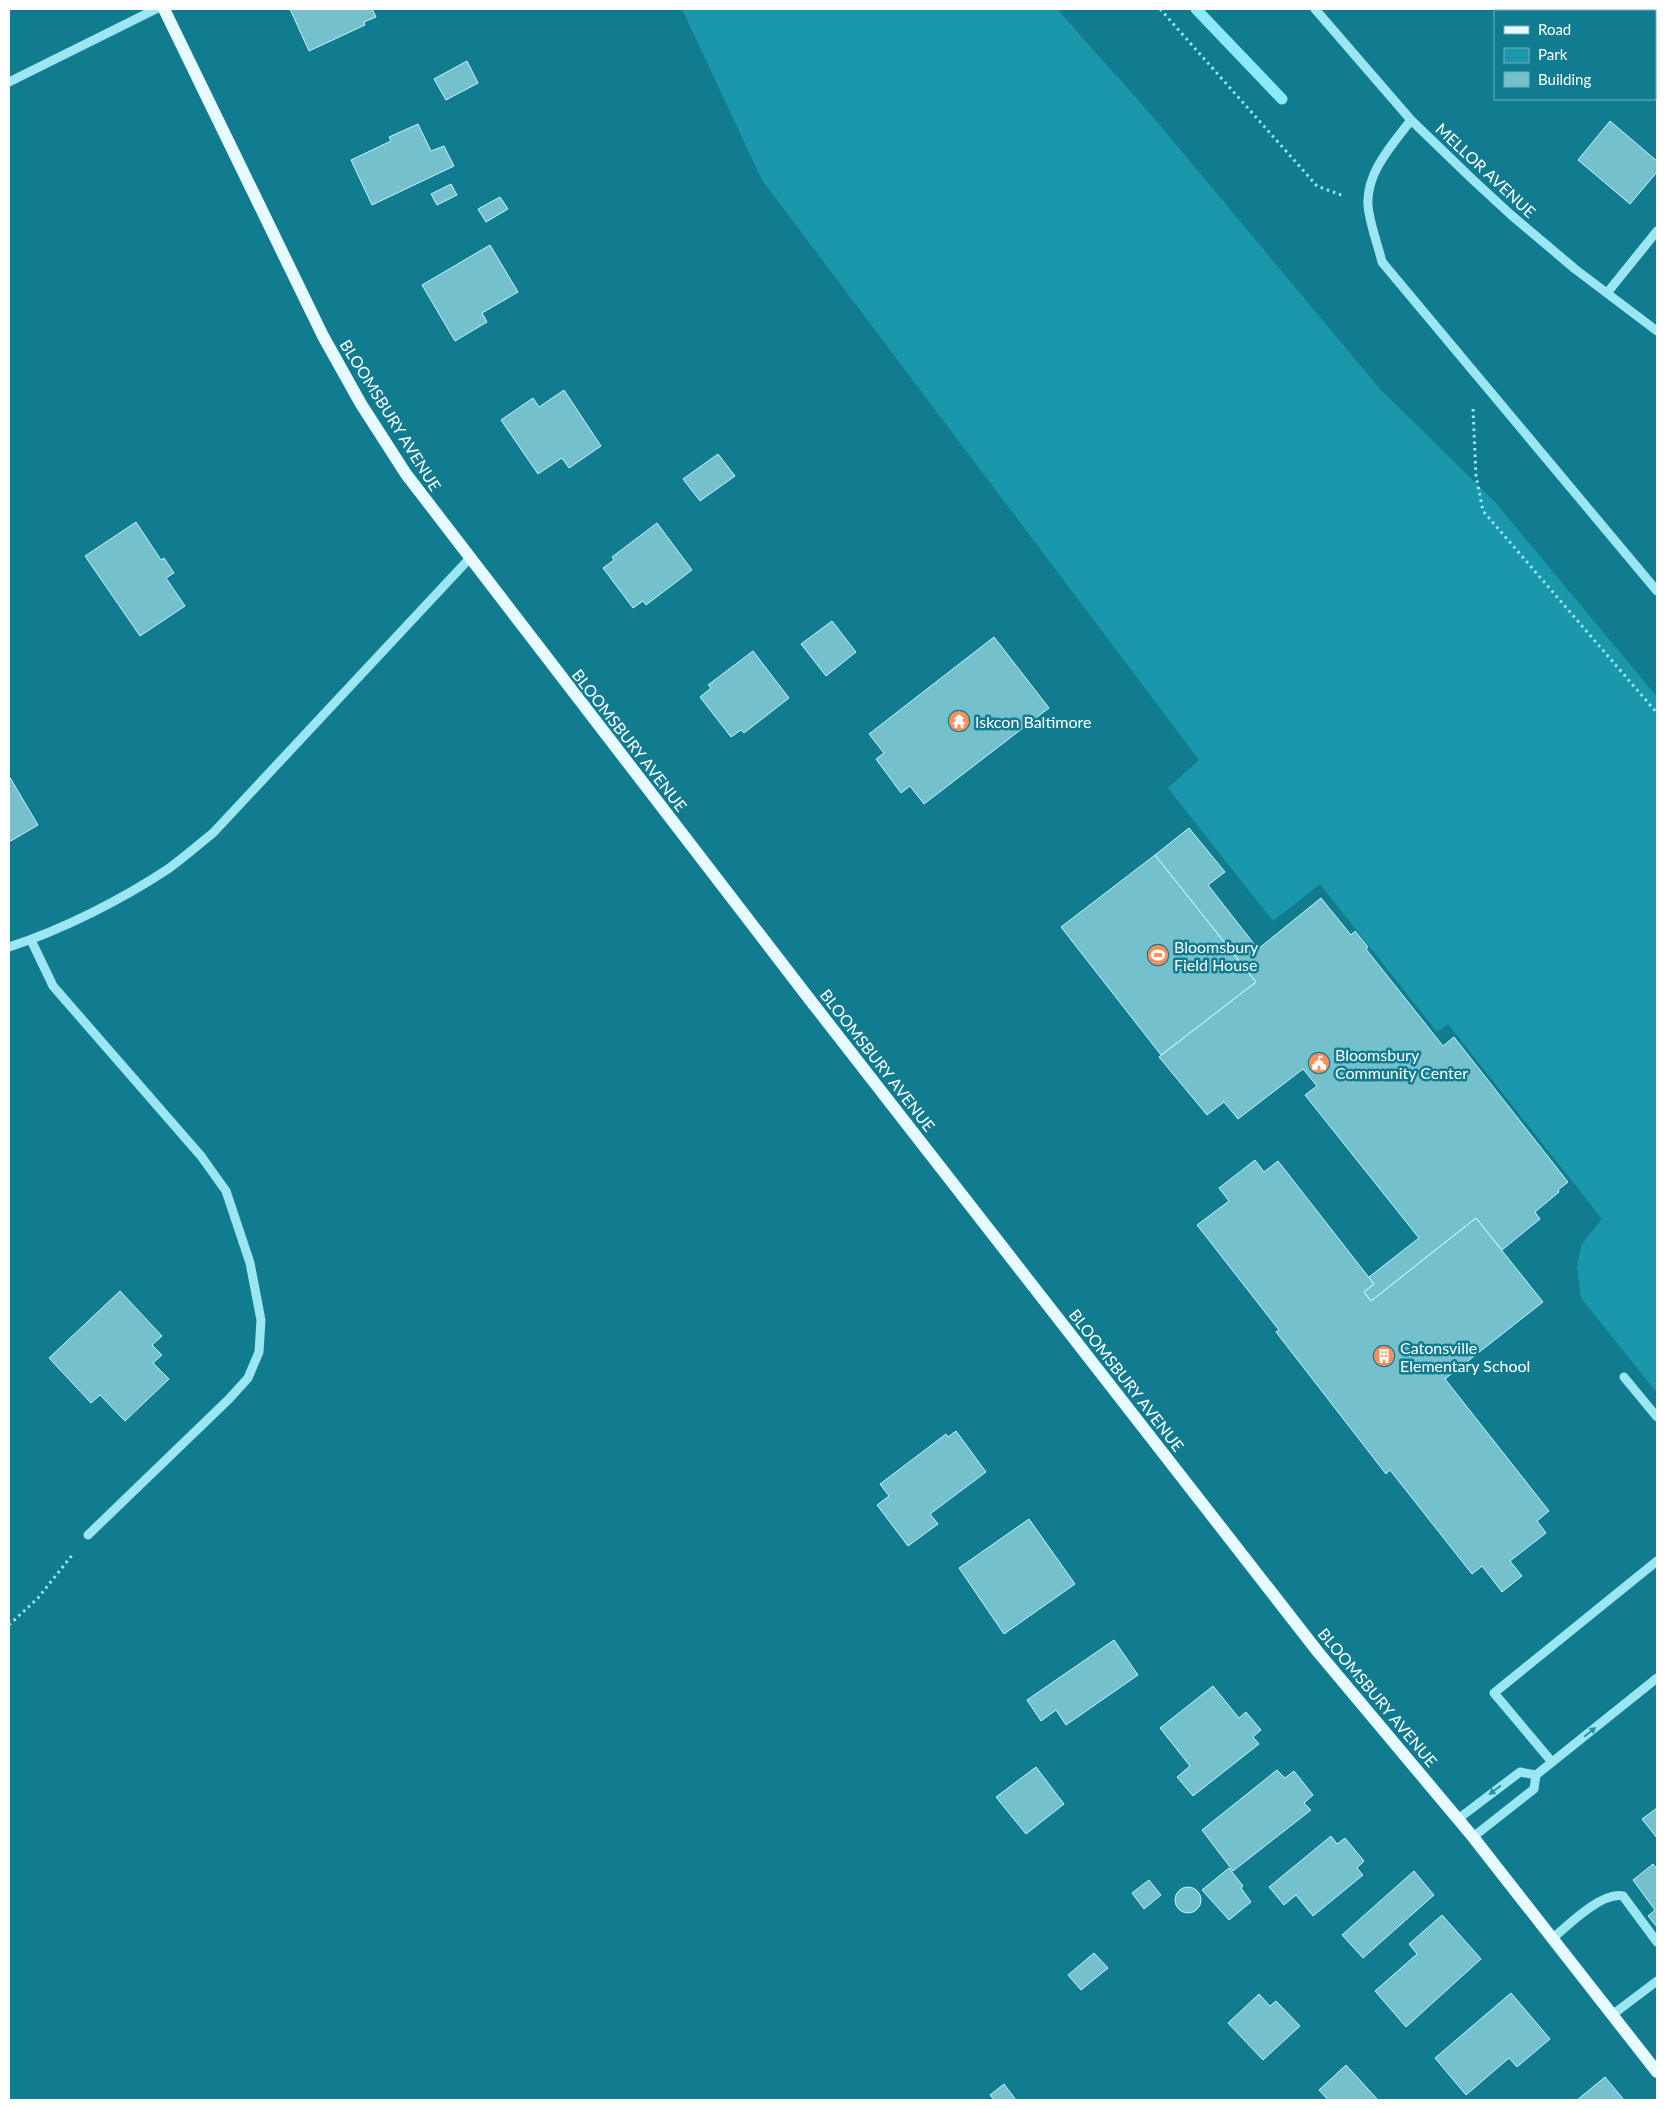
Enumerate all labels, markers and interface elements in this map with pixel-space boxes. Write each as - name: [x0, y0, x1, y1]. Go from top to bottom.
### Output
- legend: [1494, 10, 1656, 100]
- text: Road: [1538, 20, 1571, 38]
- text: Park: [1538, 45, 1568, 63]
- text: Building: [1538, 70, 1591, 88]
- street label: MELLOR AVENUE: [1432, 119, 1540, 221]
- street label: BLOOMSBURY AVENUE: [337, 336, 445, 494]
- street label: BLOOMSBURY AVENUE: [569, 665, 691, 815]
- temple icon: Iskcon Baltimore: [947, 709, 971, 733]
- place label: Iskcon Baltimore: [975, 712, 1091, 731]
- place label: Bloomsbury Field House: [1174, 937, 1259, 974]
- sports icon: Bloomsbury Field House: [1146, 943, 1170, 967]
- street label: BLOOMSBURY AVENUE: [817, 985, 939, 1135]
- place label: Bloomsbury Community Center: [1335, 1045, 1468, 1082]
- public building icon: Bloomsbury Community Center: [1307, 1051, 1331, 1075]
- street label: BLOOMSBURY AVENUE: [1066, 1305, 1188, 1455]
- place label: Catonsville Elementary School: [1400, 1338, 1530, 1375]
- building icon: Catonsville Elementary School: [1372, 1344, 1396, 1368]
- street label: BLOOMSBURY AVENUE: [1314, 1624, 1442, 1770]
- one-way arrow: [1583, 1727, 1597, 1737]
- one-way arrow: [1489, 1785, 1502, 1796]

